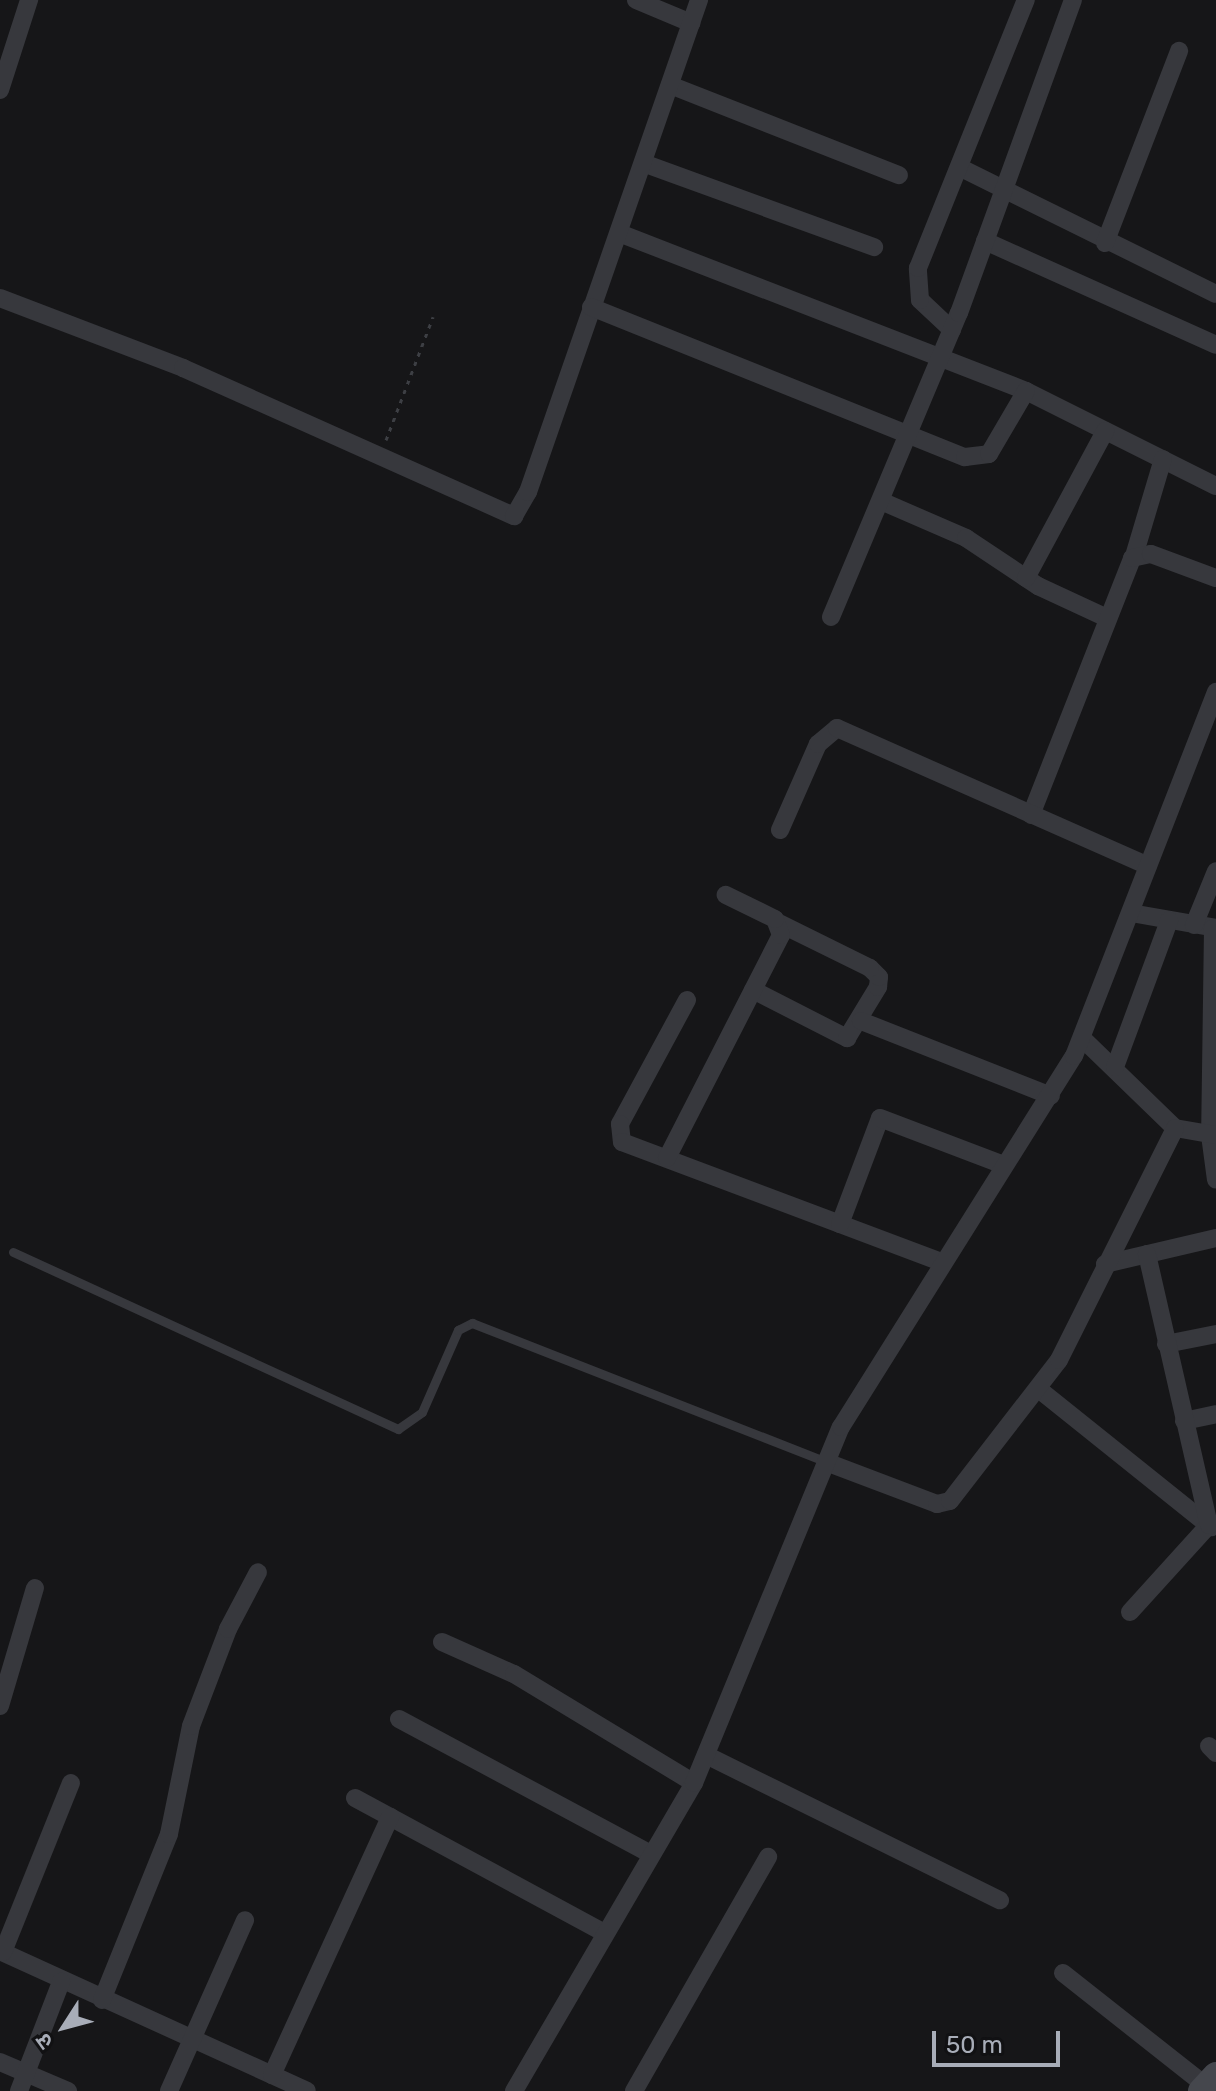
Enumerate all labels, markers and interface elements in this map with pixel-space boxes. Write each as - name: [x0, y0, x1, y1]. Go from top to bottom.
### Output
- north arrow: [24, 1987, 104, 2067]
- scale bar: [936, 2015, 1064, 2065]
- text: उ: [29, 2028, 59, 2055]
- text: 50 m: [946, 2031, 1003, 2059]

